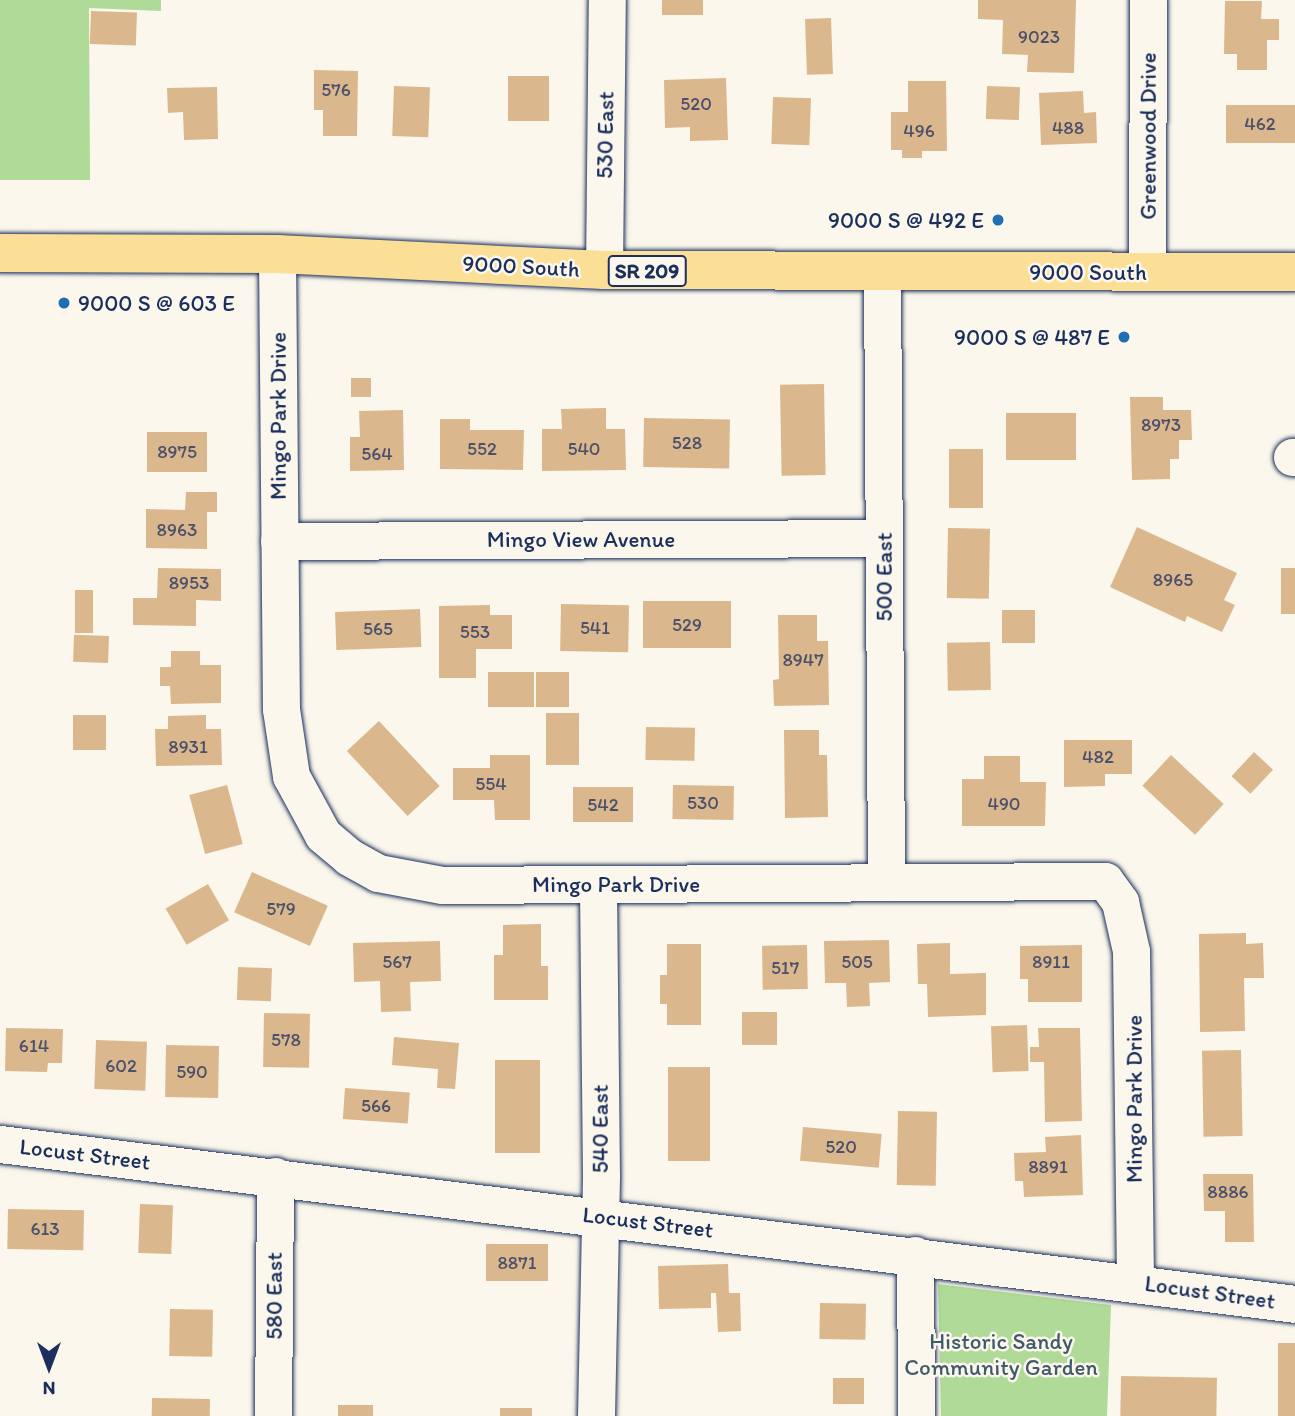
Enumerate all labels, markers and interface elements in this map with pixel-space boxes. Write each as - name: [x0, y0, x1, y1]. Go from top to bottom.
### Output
- house number: 9023: [1018, 26, 1060, 48]
- street label: Greenwood Drive: [1134, 52, 1162, 220]
- house number: 576: [321, 79, 351, 101]
- street label: 530 East: [590, 91, 620, 179]
- house number: 520: [680, 93, 712, 115]
- house number: 462: [1244, 113, 1276, 135]
- house number: 488: [1052, 117, 1084, 139]
- house number: 496: [903, 120, 935, 142]
- place label: 9000 S @ 492 E: [828, 206, 984, 234]
- marker: 9000 S @ 492 E: [990, 212, 1006, 228]
- street label: 9000 South: [462, 249, 580, 283]
- road number: SR 209: [607, 254, 687, 288]
- street label: 9000 South: [1029, 258, 1147, 286]
- place label: 9000 S @ 603 E: [78, 289, 235, 317]
- marker: 9000 S @ 603 E: [56, 295, 72, 311]
- place label: 9000 S @ 487 E: [954, 323, 1110, 351]
- marker: 9000 S @ 487 E: [1116, 329, 1132, 345]
- street label: Mingo Park Drive: [264, 332, 292, 500]
- house number: 8973: [1141, 414, 1181, 436]
- house number: 528: [672, 432, 702, 454]
- house number: 552: [467, 438, 497, 460]
- house number: 540: [567, 438, 601, 460]
- house number: 8975: [157, 441, 197, 463]
- house number: 564: [361, 443, 393, 465]
- house number: 8963: [157, 519, 197, 541]
- street label: Mingo View Avenue: [487, 525, 675, 553]
- street label: 500 East: [870, 532, 898, 622]
- house number: 8965: [1153, 569, 1193, 591]
- house number: 8953: [169, 572, 209, 594]
- house number: 529: [672, 614, 702, 636]
- house number: 541: [580, 617, 610, 639]
- house number: 565: [363, 618, 393, 640]
- house number: 553: [460, 621, 490, 643]
- house number: 8947: [782, 649, 824, 671]
- house number: 8931: [168, 736, 208, 758]
- house number: 482: [1082, 746, 1114, 768]
- house number: 554: [475, 773, 507, 795]
- house number: 530: [687, 792, 719, 814]
- house number: 490: [987, 793, 1021, 815]
- house number: 542: [587, 794, 619, 816]
- street label: Mingo Park Drive: [532, 870, 700, 898]
- house number: 579: [266, 898, 296, 920]
- house number: 567: [382, 951, 412, 973]
- house number: 505: [841, 951, 873, 973]
- house number: 8911: [1032, 951, 1070, 973]
- house number: 517: [771, 957, 799, 979]
- street label: Mingo Park Drive: [1120, 1015, 1148, 1183]
- house number: 578: [271, 1029, 301, 1051]
- house number: 614: [19, 1035, 49, 1057]
- house number: 602: [105, 1055, 137, 1077]
- house number: 590: [176, 1061, 208, 1083]
- street label: 540 East: [586, 1085, 614, 1173]
- house number: 566: [361, 1095, 391, 1117]
- street label: Locust Street: [18, 1132, 152, 1176]
- house number: 520: [825, 1136, 857, 1158]
- house number: 8891: [1028, 1156, 1068, 1178]
- house number: 8886: [1207, 1181, 1249, 1203]
- street label: Locust Street: [581, 1200, 715, 1244]
- house number: 613: [30, 1218, 60, 1240]
- street label: 580 East: [260, 1252, 288, 1340]
- house number: 8871: [497, 1252, 537, 1274]
- street label: Locust Street: [1143, 1269, 1277, 1315]
- park label: Historic Sandy Community Garden: [904, 1327, 1098, 1381]
- north arrow: [14, 1332, 84, 1402]
- text: N: [43, 1377, 55, 1400]

